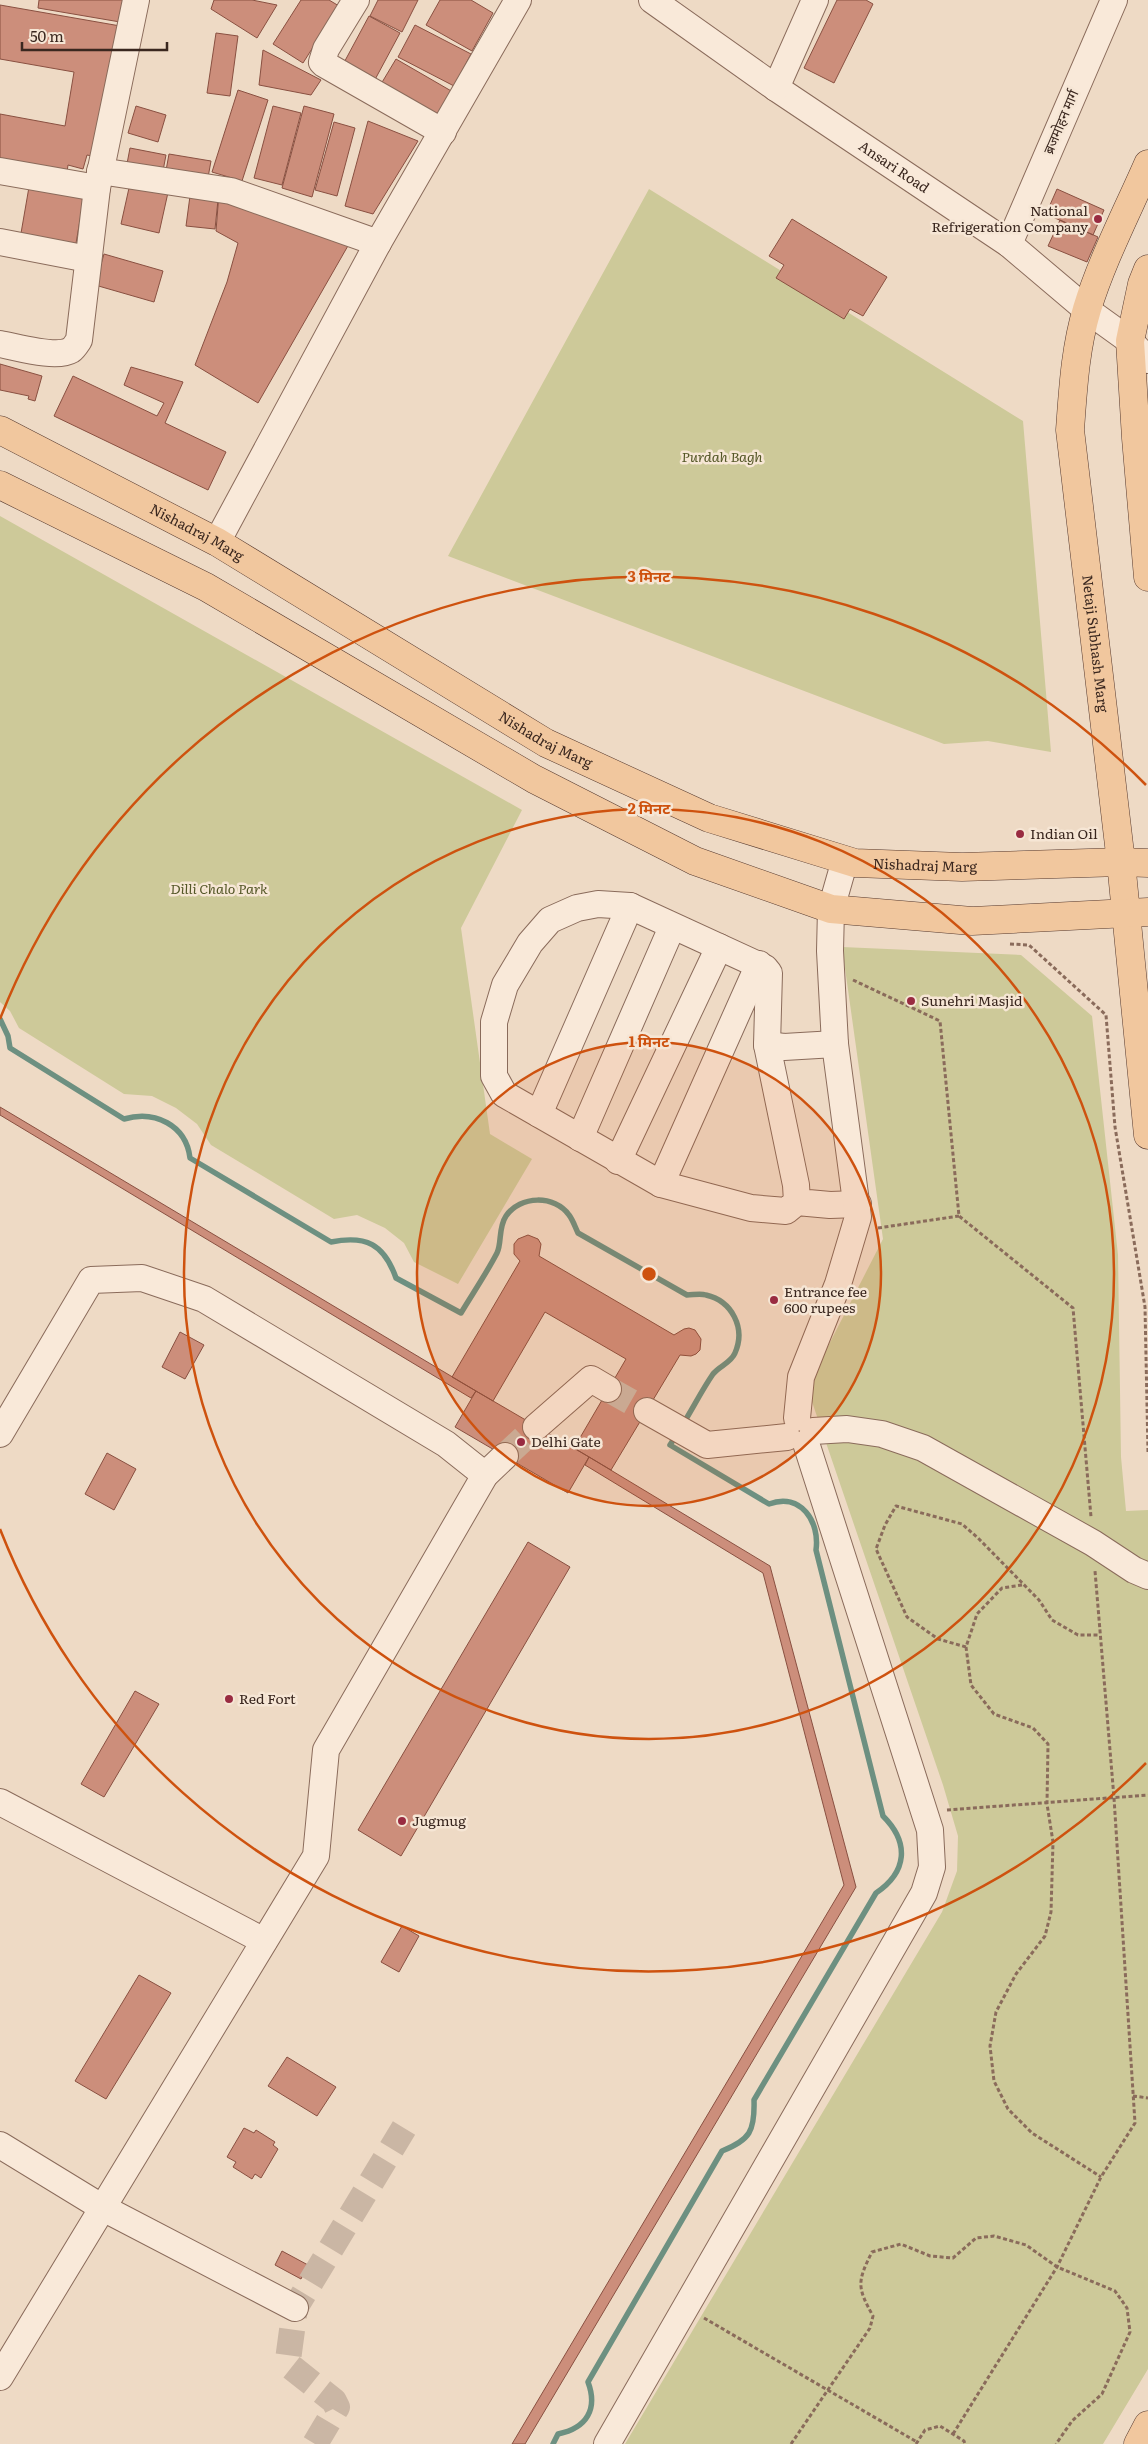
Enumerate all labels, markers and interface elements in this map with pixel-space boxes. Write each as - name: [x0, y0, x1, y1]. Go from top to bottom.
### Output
- scale bar: [22, 20, 168, 52]
- text: 50 m: [30, 24, 64, 47]
- street label: ब्रजमोहन मार्ग: [1038, 85, 1083, 157]
- street label: Ansari Road: [855, 135, 934, 197]
- place label: National Refrigeration Company: [932, 200, 1089, 236]
- marker: National Refrigeration Company: [1092, 213, 1104, 225]
- park label: Purdah Bagh: [681, 446, 763, 466]
- street label: Nishadraj Marg: [147, 498, 248, 565]
- text: 3 मिनट: [628, 564, 671, 587]
- street label: Netaji Subhash Marg: [1078, 574, 1114, 714]
- street label: Nishadraj Marg: [495, 706, 597, 772]
- text: 2 मिनट: [628, 796, 671, 819]
- place label: Indian Oil: [1030, 823, 1098, 843]
- marker: Indian Oil: [1014, 828, 1026, 840]
- street label: Nishadraj Marg: [873, 853, 978, 876]
- park label: Dilli Chalo Park: [170, 878, 268, 898]
- place label: Sunehri Masjid: [921, 990, 1023, 1010]
- marker: Sunehri Masjid: [905, 995, 917, 1007]
- text: 1 मिनट: [629, 1029, 670, 1052]
- centre of rings: [640, 1265, 658, 1283]
- place label: Entrance fee 600 rupees: [784, 1281, 867, 1317]
- marker: Entrance fee 600 rupees: [768, 1294, 780, 1306]
- place label: Delhi Gate: [531, 1431, 601, 1451]
- marker: Delhi Gate: [515, 1436, 527, 1448]
- place label: Red Fort: [239, 1688, 296, 1708]
- marker: Red Fort: [223, 1693, 235, 1705]
- place label: Jugmug: [412, 1810, 466, 1830]
- marker: Jugmug: [396, 1815, 408, 1827]

